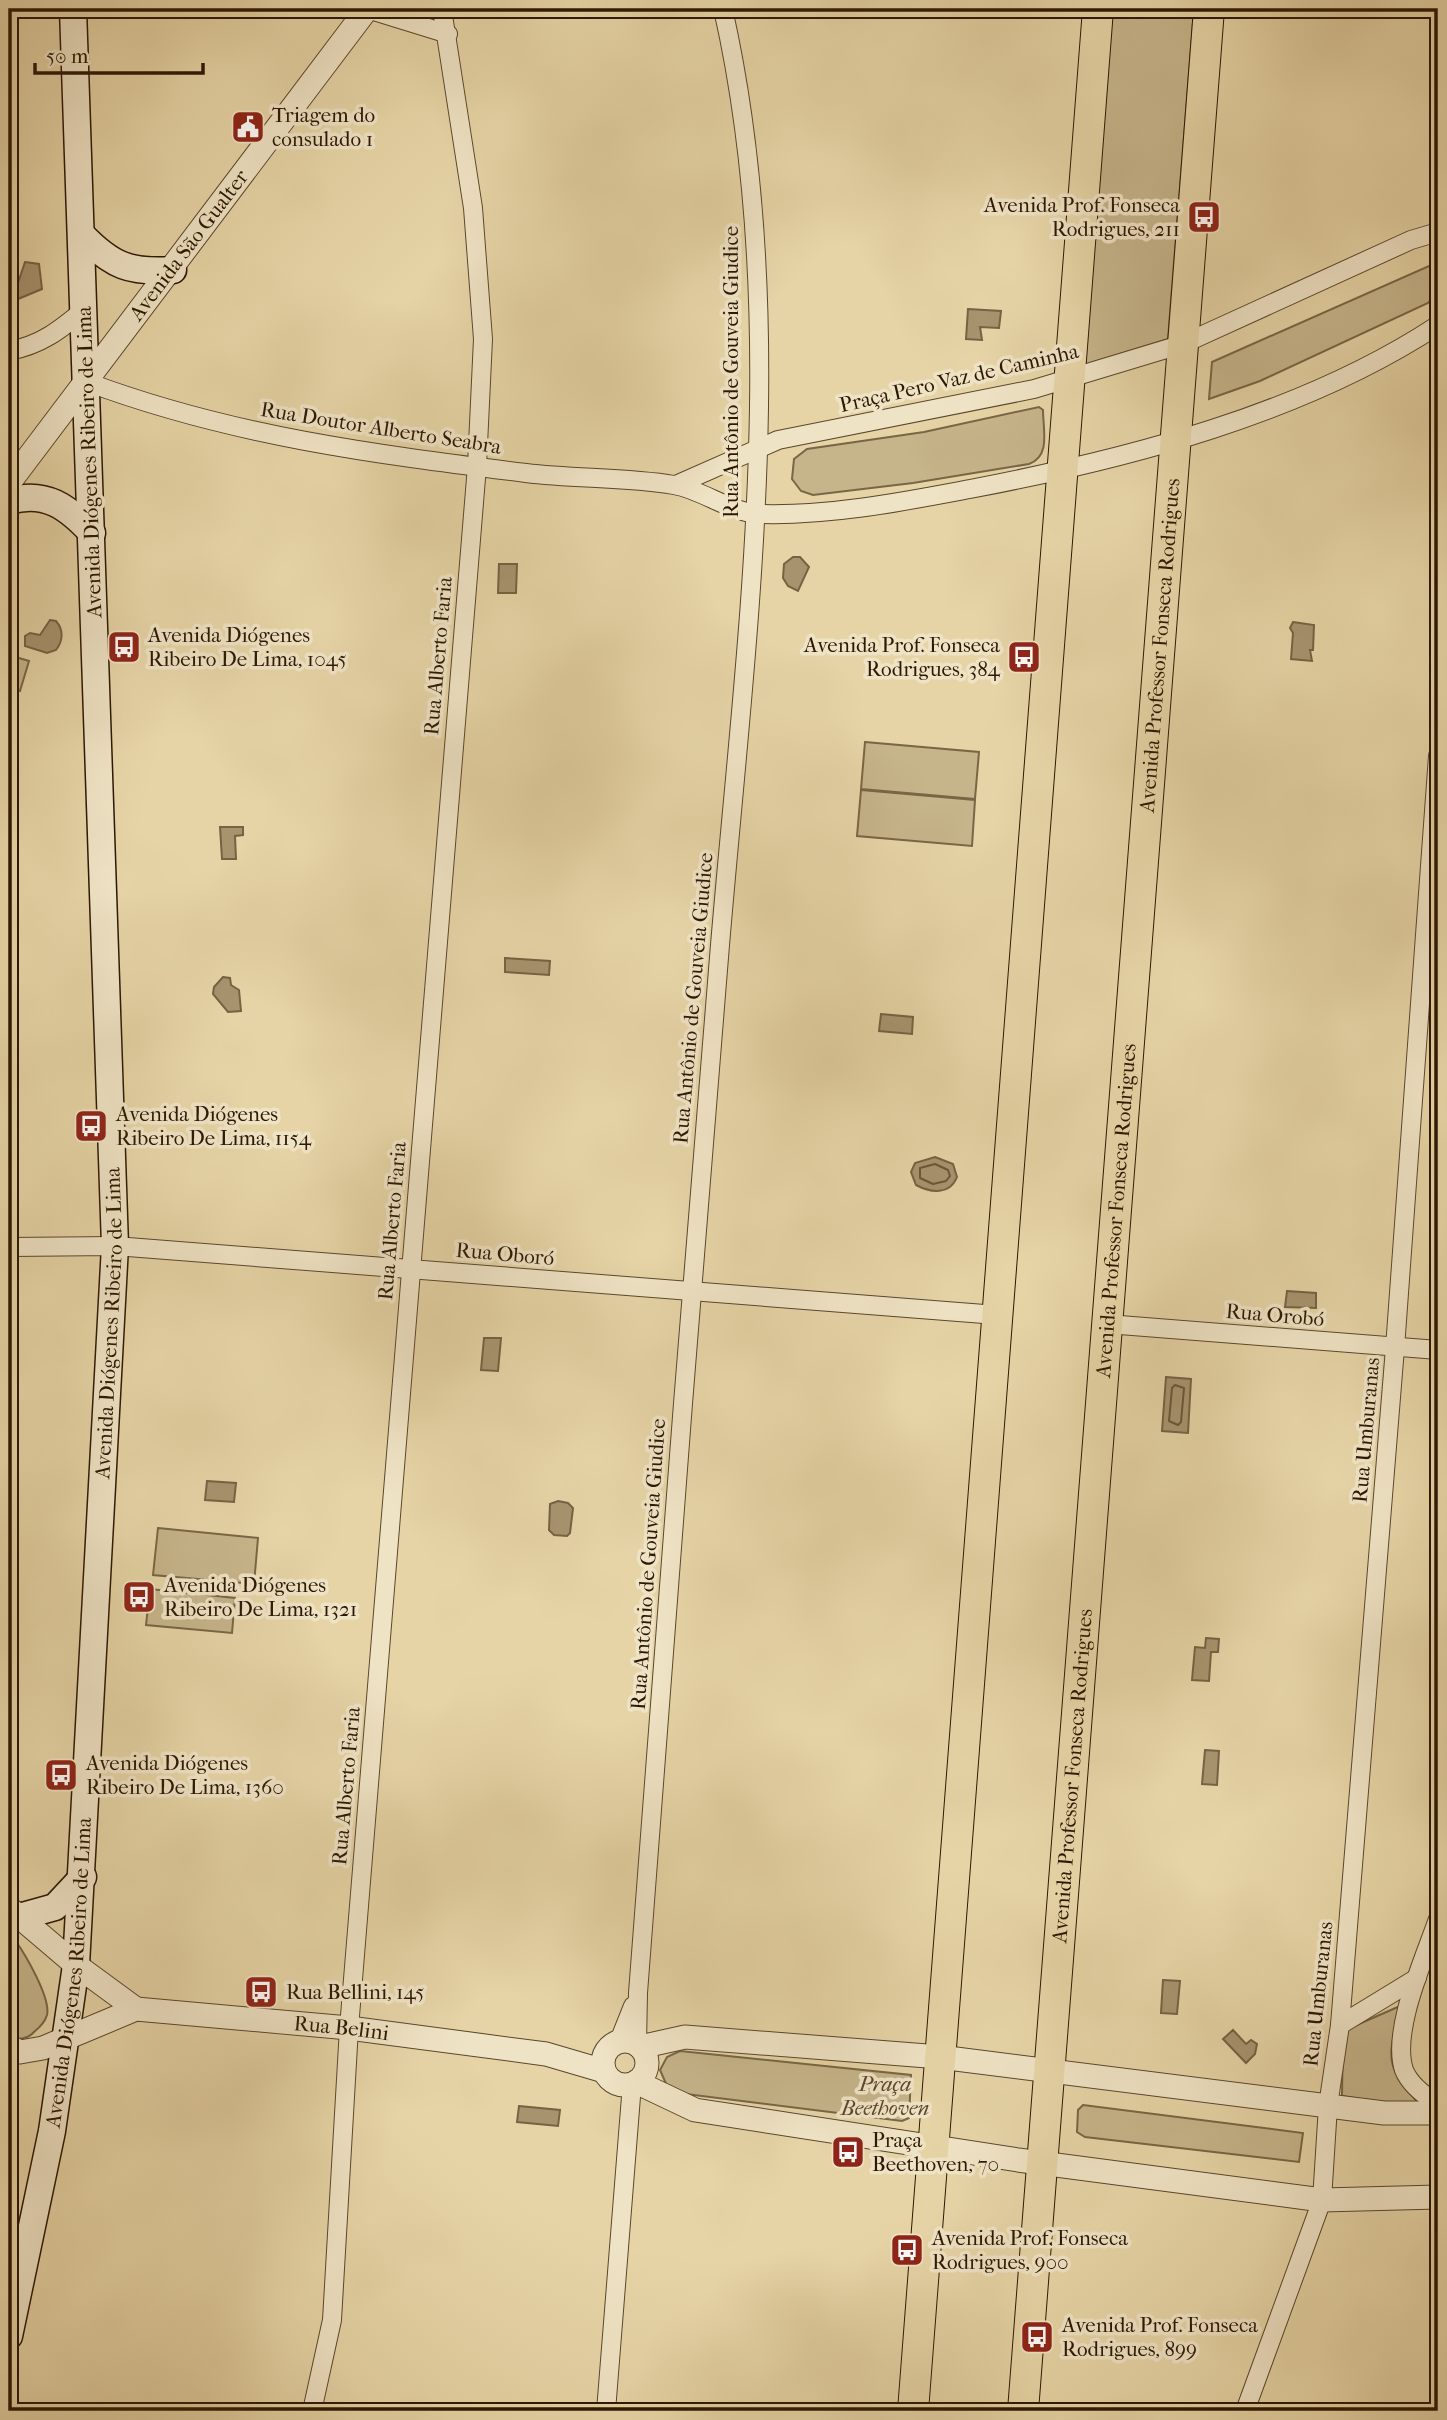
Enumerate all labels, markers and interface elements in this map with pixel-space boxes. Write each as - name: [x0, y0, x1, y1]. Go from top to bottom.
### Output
- scale bar: [35, 32, 203, 76]
- text: 50 m: [46, 44, 89, 68]
- place label: Triagem do consulado 1: [272, 103, 375, 151]
- public building icon: Triagem do consulado 1: [229, 108, 267, 146]
- street label: Avenida São Gualter: [123, 165, 253, 326]
- place label: Avenida Prof. Fonseca Rodrigues, 211: [983, 193, 1180, 241]
- bus stop icon: Avenida Prof. Fonseca Rodrigues, 211: [1185, 198, 1223, 236]
- street label: Rua Antônio de Gouveia Giudice: [719, 226, 743, 518]
- street label: Avenida Diógenes Ribeiro de Lima: [72, 306, 106, 619]
- street label: Praça Pero Vaz de Caminha: [837, 339, 1081, 417]
- street label: Rua Doutor Alberto Seabra: [259, 397, 503, 459]
- street label: Avenida Professor Fonseca Rodrigues: [1135, 477, 1185, 814]
- street label: Rua Alberto Faria: [419, 575, 457, 736]
- place label: Avenida Diógenes Ribeiro De Lima, 1045: [147, 623, 346, 671]
- bus stop icon: Avenida Diógenes Ribeiro De Lima, 1045: [105, 628, 143, 666]
- place label: Avenida Prof. Fonseca Rodrigues, 384: [803, 633, 1001, 681]
- bus stop icon: Avenida Prof. Fonseca Rodrigues, 384: [1005, 638, 1043, 676]
- street label: Rua Antônio de Gouveia Giudice: [668, 851, 718, 1145]
- street label: Avenida Professor Fonseca Rodrigues: [1091, 1042, 1141, 1380]
- place label: Avenida Diógenes Ribeiro De Lima, 1154: [115, 1102, 312, 1150]
- bus stop icon: Avenida Diógenes Ribeiro De Lima, 1154: [72, 1107, 110, 1145]
- street label: Rua Alberto Faria: [373, 1140, 411, 1301]
- street label: Avenida Diógenes Ribeiro de Lima: [90, 1167, 127, 1481]
- street label: Rua Oboró: [455, 1238, 555, 1270]
- street label: Rua Orobó: [1225, 1299, 1325, 1331]
- street label: Rua Umburanas: [1348, 1356, 1384, 1504]
- street label: Rua Antônio de Gouveia Giudice: [626, 1417, 670, 1711]
- place label: Avenida Diógenes Ribeiro De Lima, 1321: [163, 1573, 357, 1621]
- bus stop icon: Avenida Diógenes Ribeiro De Lima, 1321: [120, 1578, 158, 1616]
- street label: Avenida Professor Fonseca Rodrigues: [1047, 1608, 1097, 1945]
- street label: Rua Alberto Faria: [327, 1705, 365, 1866]
- place label: Avenida Diógenes Ribeiro De Lima, 1360: [85, 1751, 284, 1799]
- bus stop icon: Avenida Diógenes Ribeiro De Lima, 1360: [42, 1756, 80, 1794]
- street label: Avenida Diógenes Ribeiro de Lima: [40, 1816, 96, 2130]
- street label: Rua Umburanas: [1298, 1920, 1338, 2068]
- bus stop icon: Rua Bellini, 145: [242, 1973, 280, 2011]
- place label: Rua Bellini, 145: [286, 1980, 424, 2004]
- street label: Rua Belini: [293, 2011, 390, 2045]
- park label: Praça Beethoven: [840, 2072, 930, 2120]
- place label: Praça Beethoven, 70: [872, 2128, 999, 2176]
- bus stop icon: Praça Beethoven, 70: [829, 2133, 867, 2171]
- place label: Avenida Prof. Fonseca Rodrigues, 900: [931, 2226, 1128, 2274]
- bus stop icon: Avenida Prof. Fonseca Rodrigues, 900: [888, 2231, 926, 2269]
- place label: Avenida Prof. Fonseca Rodrigues, 899: [1061, 2313, 1258, 2361]
- bus stop icon: Avenida Prof. Fonseca Rodrigues, 899: [1018, 2318, 1056, 2356]

